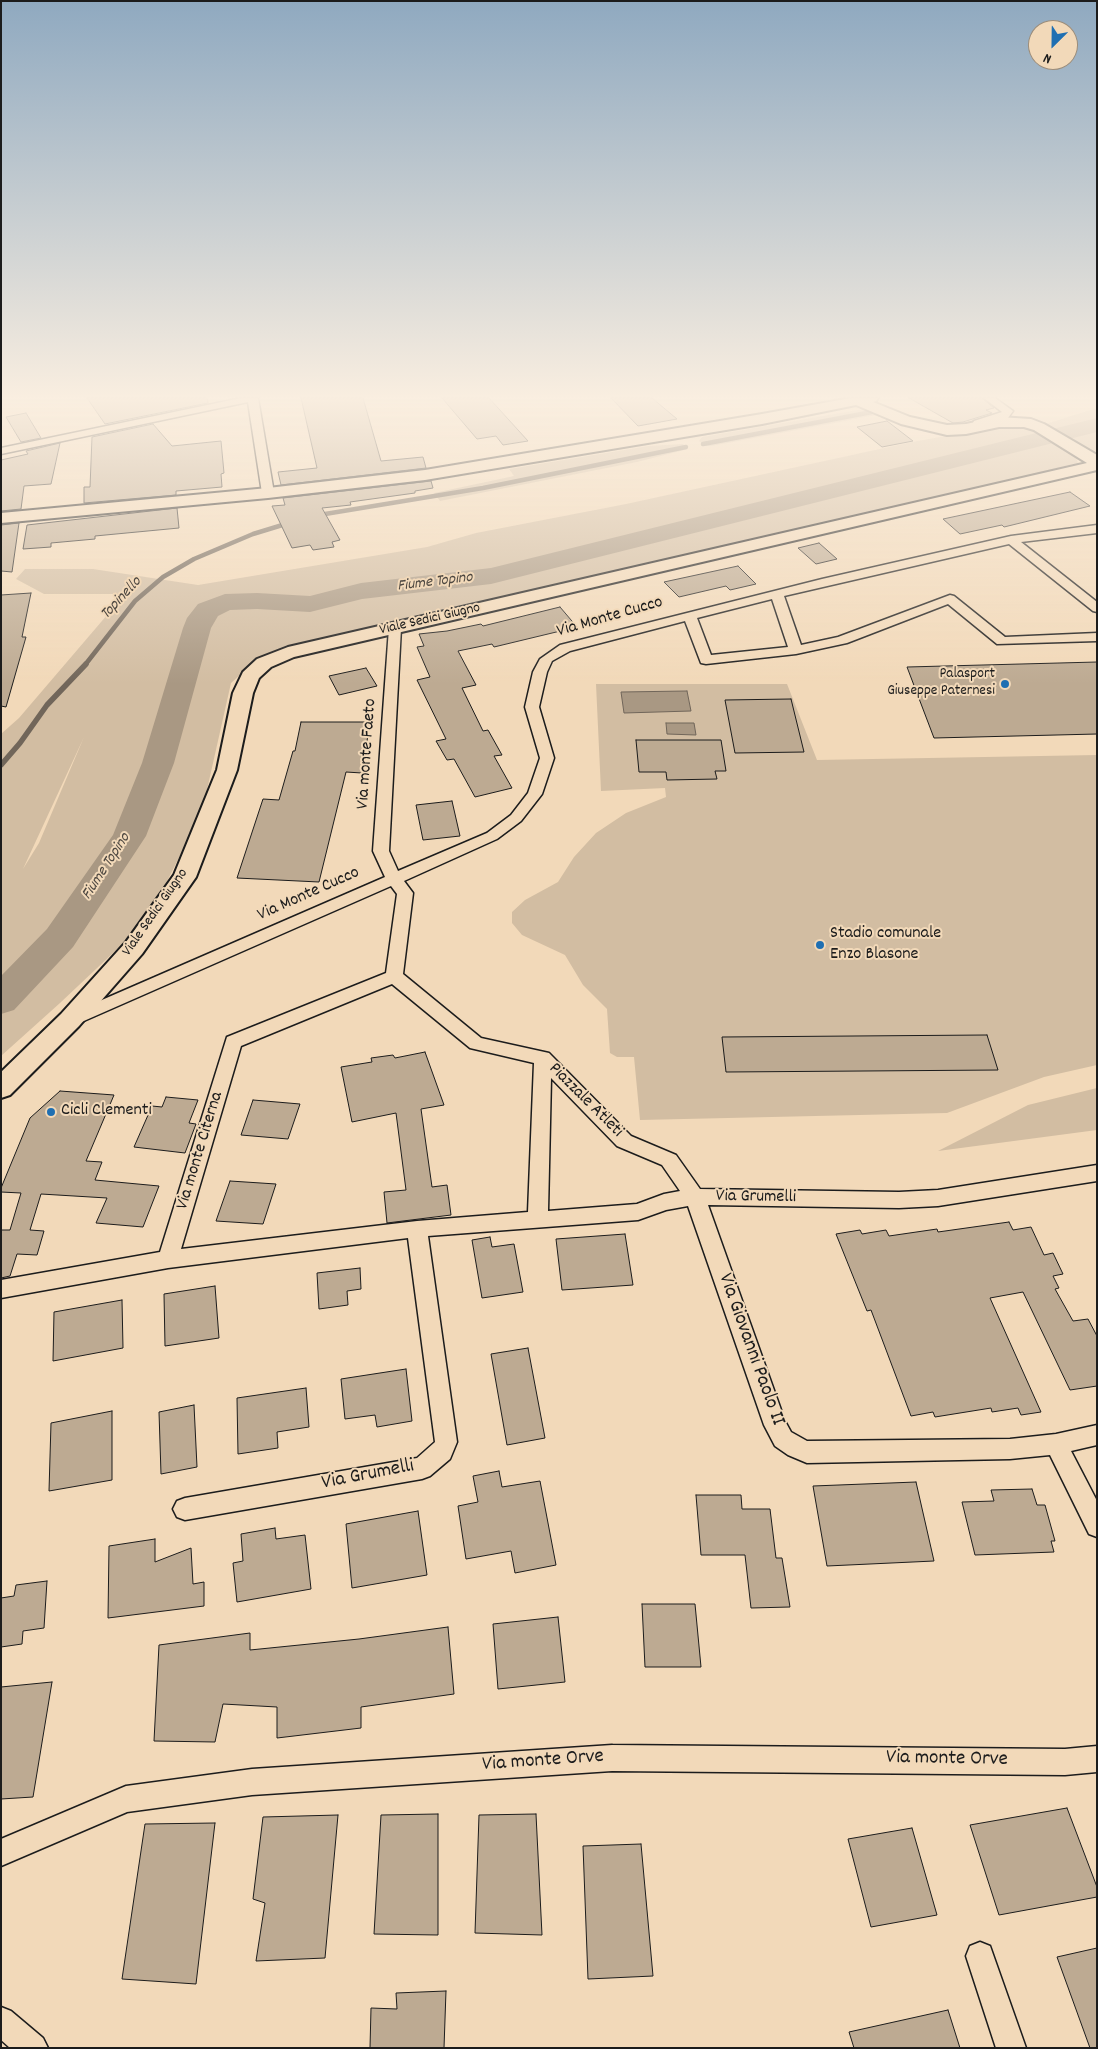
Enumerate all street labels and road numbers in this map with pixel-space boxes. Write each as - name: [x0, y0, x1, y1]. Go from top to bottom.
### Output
- street label: Via Monte Cucco: [555, 593, 665, 643]
- street label: Viale Sedici Giugno: [378, 600, 482, 640]
- street label: Via monte Faeto: [353, 698, 383, 810]
- street label: Via Monte Cucco: [255, 863, 363, 927]
- street label: Viale Sedici Giugno: [119, 866, 193, 960]
- street label: Piazzale Atleti: [543, 1059, 627, 1143]
- street label: Via monte Citerna: [173, 1089, 229, 1213]
- street label: Via Grumelli: [716, 1187, 796, 1209]
- street label: Via Giovanni Paolo II: [711, 1271, 789, 1429]
- street label: Via Grumelli: [320, 1455, 416, 1497]
- street label: Via monte Orve: [481, 1745, 605, 1779]
- street label: Via monte Orve: [886, 1746, 1008, 1774]

